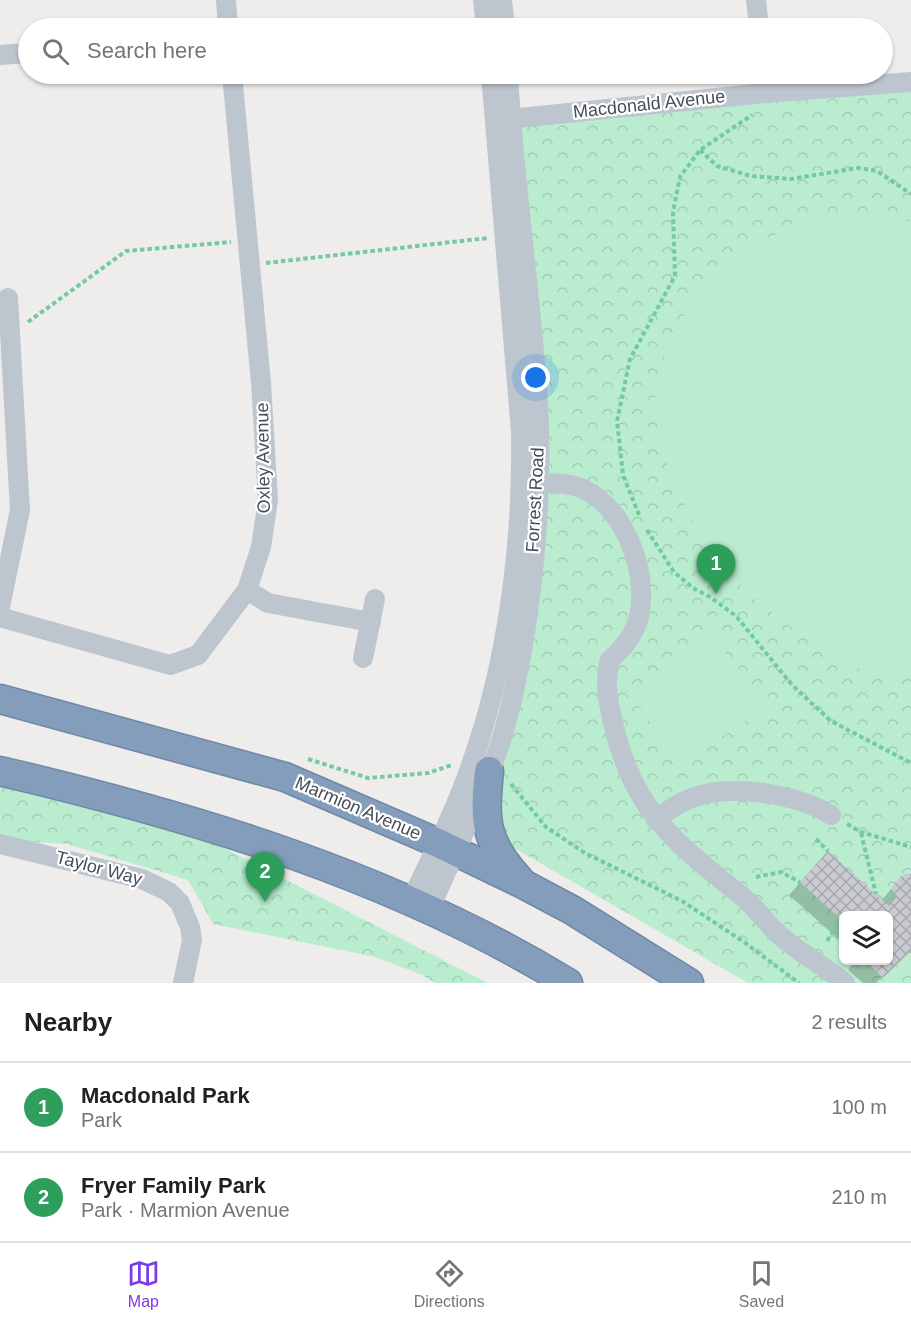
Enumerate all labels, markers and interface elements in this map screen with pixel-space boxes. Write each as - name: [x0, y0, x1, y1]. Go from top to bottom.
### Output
- search box: [18, 18, 893, 84]
- icon: search: [39, 35, 72, 68]
- text: Search here: [87, 38, 207, 63]
- street label: Macdonald Avenue: [572, 86, 726, 122]
- your location: [521, 363, 550, 392]
- street label: Oxley Avenue: [252, 402, 274, 514]
- street label: Forrest Road: [522, 447, 548, 553]
- pin: 1: [696, 544, 736, 594]
- street label: Marmion Avenue: [292, 772, 424, 844]
- street label: Taylor Way: [54, 847, 144, 889]
- pin: 2: [246, 852, 284, 902]
- map controls: [839, 911, 893, 965]
- button: layers: [839, 911, 893, 965]
- text: Nearby: [24, 1007, 112, 1037]
- text: 2 results: [811, 1011, 887, 1033]
- text: Macdonald Park: [81, 1083, 250, 1108]
- text: 1: [38, 1096, 49, 1118]
- text: 100 m: [831, 1096, 887, 1118]
- text: Park: [81, 1109, 122, 1131]
- text: Fryer Family Park: [81, 1173, 266, 1198]
- text: 2: [38, 1186, 49, 1208]
- text: 210 m: [831, 1186, 887, 1208]
- text: Park · Marmion Avenue: [81, 1199, 290, 1221]
- tab: Map: [127, 1257, 160, 1311]
- tab: Directions: [414, 1257, 485, 1311]
- tab: Saved: [739, 1257, 784, 1311]

